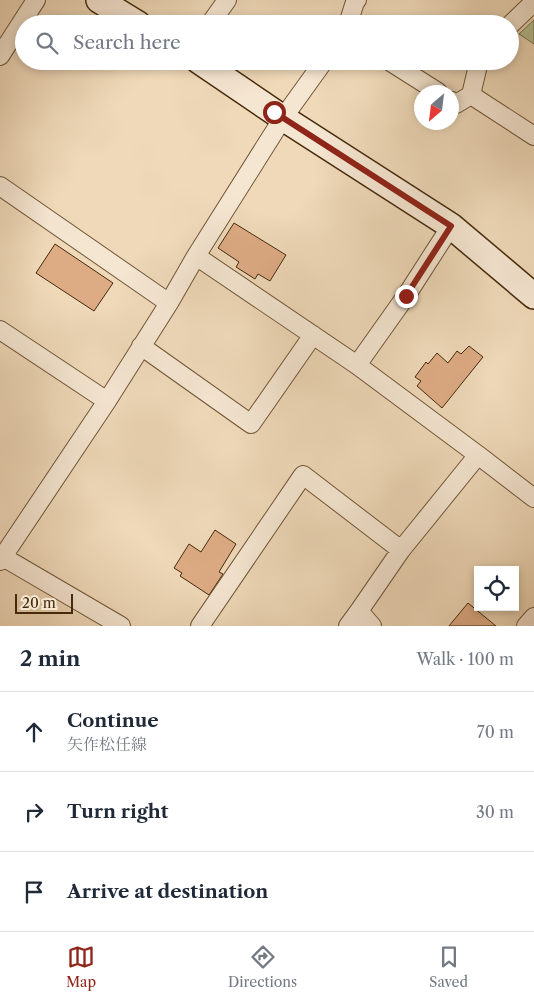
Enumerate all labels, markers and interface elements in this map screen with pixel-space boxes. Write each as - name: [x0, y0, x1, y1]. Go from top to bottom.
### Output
- search box: [15, 15, 519, 70]
- icon: search: [33, 29, 61, 57]
- text: Search here: [73, 31, 181, 54]
- north arrow: [414, 85, 459, 130]
- route start: [263, 101, 286, 124]
- route end: [395, 285, 418, 308]
- map controls: [474, 566, 519, 611]
- button: locate: [474, 566, 519, 611]
- scale bar: [15, 591, 72, 614]
- text: 20 m: [22, 594, 56, 612]
- text: 2 min: [20, 646, 80, 671]
- text: Walk · 100 m: [417, 649, 514, 669]
- text: Continue: [67, 709, 159, 732]
- icon: ahead: [20, 718, 48, 746]
- text: 70 m: [477, 722, 514, 742]
- text: 矢作松任線: [67, 734, 147, 754]
- icon: right: [20, 798, 48, 826]
- text: Turn right: [67, 800, 168, 823]
- text: 30 m: [476, 802, 514, 822]
- icon: arrive: [20, 878, 48, 906]
- text: Arrive at destination: [67, 880, 268, 903]
- tab: Map: [66, 943, 96, 991]
- tab: Directions: [228, 943, 297, 991]
- tab: Saved: [429, 943, 468, 991]

